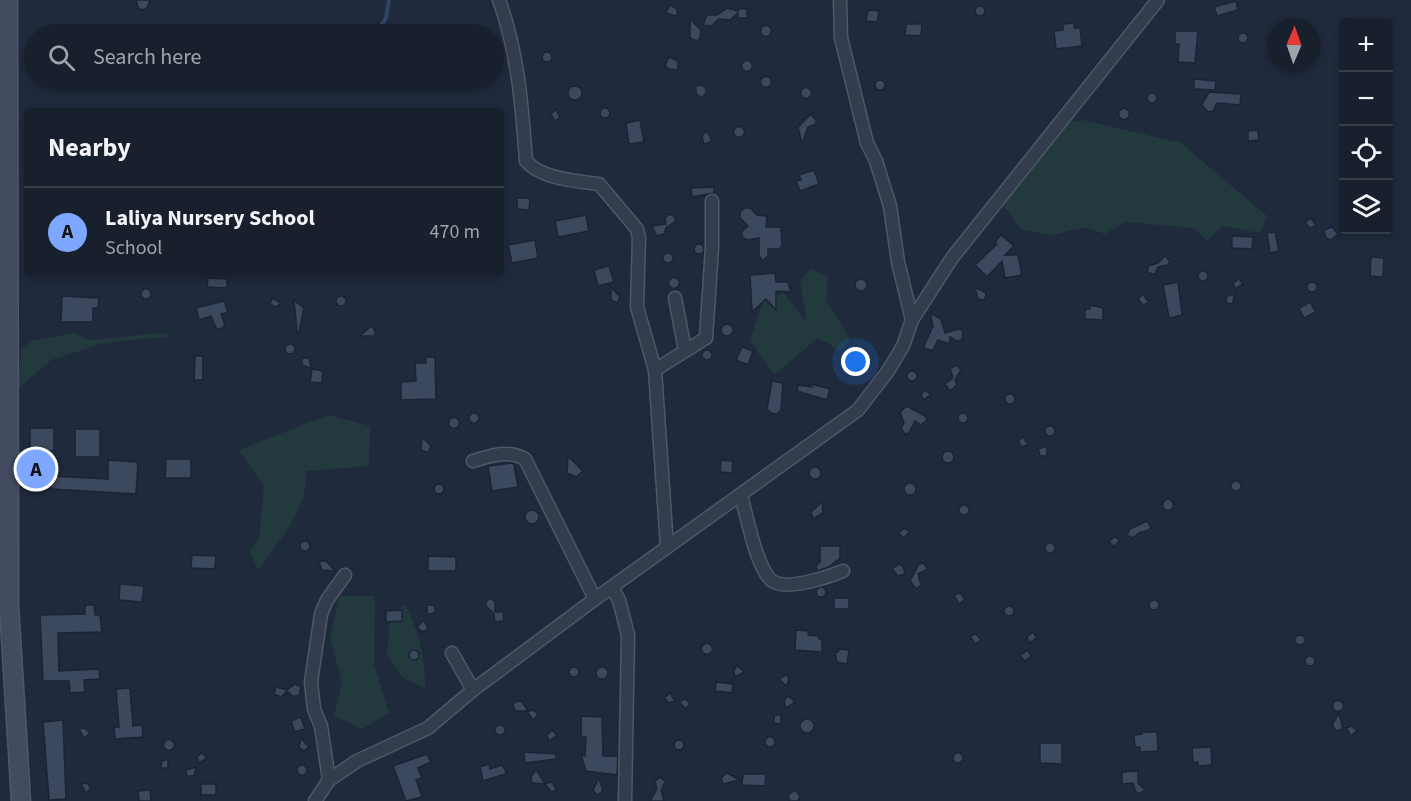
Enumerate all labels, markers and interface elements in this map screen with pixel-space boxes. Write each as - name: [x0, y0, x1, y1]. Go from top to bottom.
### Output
- north arrow: [1267, 18, 1321, 72]
- map controls: [1339, 18, 1393, 234]
- button: +: [1339, 18, 1393, 72]
- search box: [24, 24, 504, 90]
- icon: search: [45, 41, 78, 74]
- text: Search here: [93, 41, 201, 73]
- button: −: [1339, 72, 1393, 126]
- button: locate: [1339, 126, 1393, 180]
- text: Nearby: [48, 129, 131, 166]
- button: layers: [1339, 180, 1393, 234]
- text: Laliya Nursery School: [105, 202, 315, 234]
- text: A: [62, 218, 73, 246]
- text: 470 m: [430, 218, 480, 246]
- text: School: [105, 234, 162, 262]
- your location: [841, 347, 870, 376]
- pin: A: [16, 446, 56, 492]

